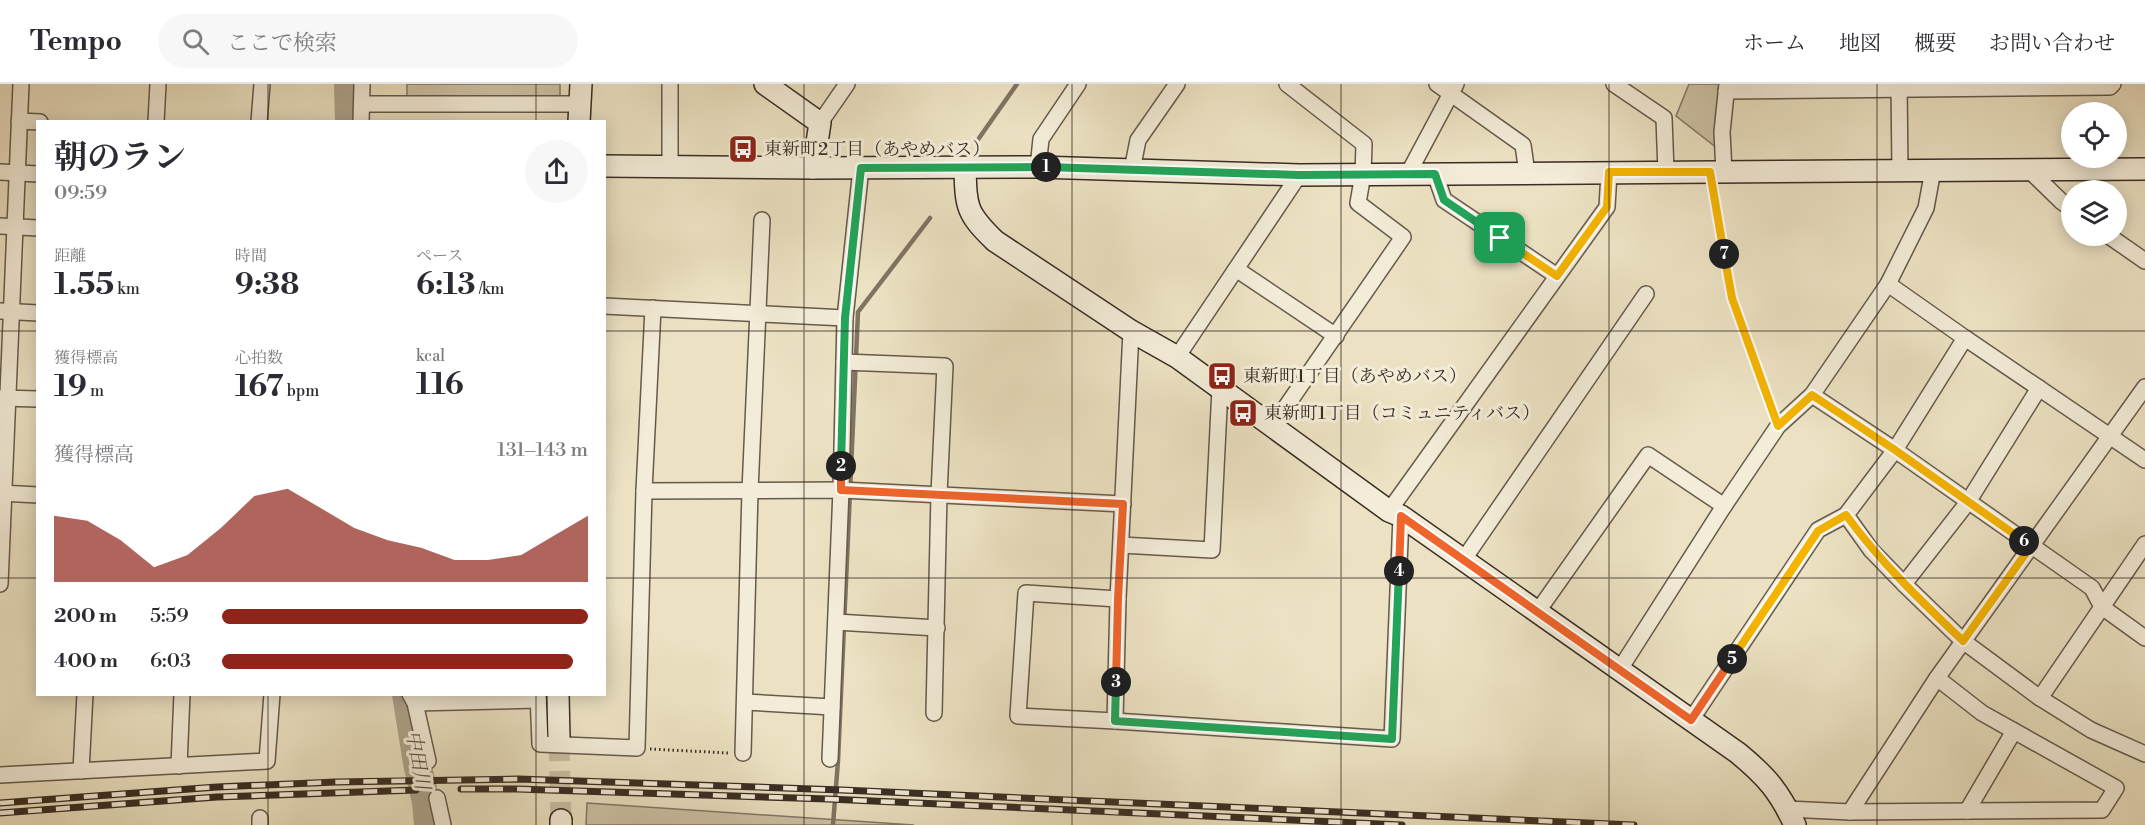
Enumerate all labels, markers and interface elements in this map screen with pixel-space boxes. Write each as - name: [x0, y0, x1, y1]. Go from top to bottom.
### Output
- search box: [158, 14, 578, 68]
- text: Tempo: [30, 24, 122, 59]
- icon: search: [179, 25, 212, 58]
- text: ここで検索: [227, 30, 337, 57]
- text: ホーム: [1743, 31, 1806, 57]
- text: 地図: [1839, 31, 1881, 57]
- text: 概要: [1914, 31, 1956, 57]
- text: お問い合わせ: [1989, 31, 2115, 57]
- map controls: [2061, 102, 2127, 246]
- button: locate: [2061, 102, 2127, 168]
- bus stop icon: 東新町2丁目（あやめバス）: [727, 133, 759, 165]
- text: 朝のラン: [54, 138, 186, 179]
- place label: 東新町2丁目（あやめバス）: [764, 138, 990, 161]
- button: share: [525, 140, 588, 203]
- pin: 1: [1031, 152, 1061, 182]
- text: 1: [1042, 157, 1050, 177]
- button: layers: [2061, 180, 2127, 246]
- text: 09:59: [54, 181, 107, 206]
- pin: [1474, 212, 1525, 263]
- icon: arrive: [1483, 221, 1516, 254]
- pin: 7: [1709, 239, 1739, 269]
- text: 7: [1719, 244, 1729, 264]
- text: 距離: [54, 246, 86, 266]
- text: 時間: [235, 246, 267, 266]
- text: ペース: [416, 246, 463, 266]
- text: 1.55: [54, 266, 114, 304]
- text: 9:38: [235, 266, 299, 304]
- text: 6:13: [416, 266, 476, 304]
- text: km: [114, 279, 140, 299]
- text: /km: [476, 279, 504, 299]
- text: kcal: [416, 346, 445, 366]
- text: 獲得標高: [54, 348, 118, 368]
- text: 心拍数: [235, 348, 283, 368]
- bus stop icon: 東新町1丁目（あやめバス）: [1206, 360, 1238, 392]
- place label: 東新町1丁目（あやめバス）: [1243, 365, 1467, 388]
- text: 116: [416, 366, 464, 404]
- text: 19: [54, 368, 87, 406]
- text: 167: [235, 368, 283, 406]
- text: m: [87, 381, 104, 401]
- text: bpm: [283, 381, 319, 401]
- bus stop icon: 東新町1丁目（コミュニティバス）: [1227, 397, 1259, 429]
- place label: 東新町1丁目（コミュニティバス）: [1264, 402, 1540, 425]
- text: 131–143 m: [497, 438, 588, 463]
- text: 獲得標高: [54, 443, 134, 468]
- pin: 2: [826, 451, 856, 481]
- text: 2: [836, 456, 846, 476]
- pin: 6: [2009, 526, 2039, 556]
- text: 6: [2019, 531, 2029, 551]
- pin: 4: [1384, 556, 1414, 586]
- text: 4: [1394, 561, 1404, 581]
- text: 200 m: [54, 604, 117, 629]
- text: 5:59: [150, 604, 189, 629]
- pin: 5: [1717, 644, 1747, 674]
- text: 400 m: [54, 649, 118, 674]
- text: 6:03: [150, 649, 191, 674]
- text: 5: [1727, 649, 1737, 669]
- pin: 3: [1101, 667, 1131, 697]
- text: 3: [1111, 672, 1121, 692]
- water label: 中田川: [399, 728, 435, 794]

